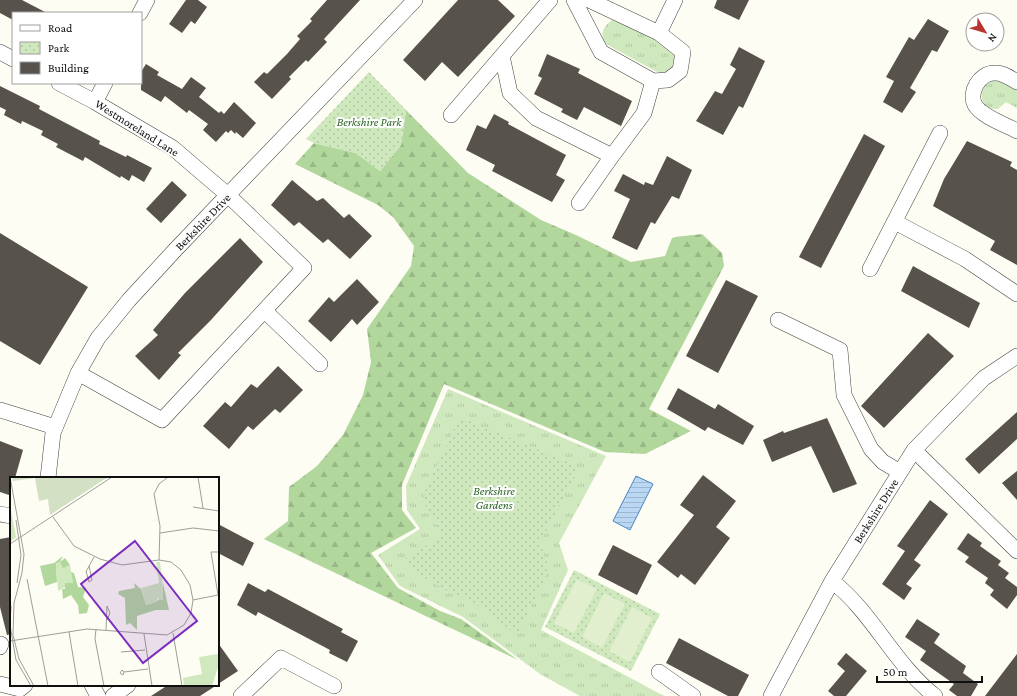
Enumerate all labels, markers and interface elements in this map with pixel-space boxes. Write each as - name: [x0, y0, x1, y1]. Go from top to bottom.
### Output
- legend: [12, 12, 142, 84]
- north arrow: [965, 12, 1005, 52]
- text: Road: [48, 21, 73, 35]
- text: N: [986, 32, 1000, 45]
- text: Park: [48, 41, 70, 55]
- text: Building: [48, 61, 89, 75]
- street label: Westmoreland Lane: [92, 97, 182, 159]
- park label: Berkshire Park: [337, 115, 402, 129]
- street label: Berkshire Drive: [172, 191, 234, 253]
- street label: Berkshire Drive: [851, 476, 901, 546]
- inset map: [10, 477, 219, 686]
- park label: Berkshire Gardens: [473, 484, 515, 512]
- scale bar: [877, 658, 982, 684]
- text: 50 m: [883, 665, 908, 679]

